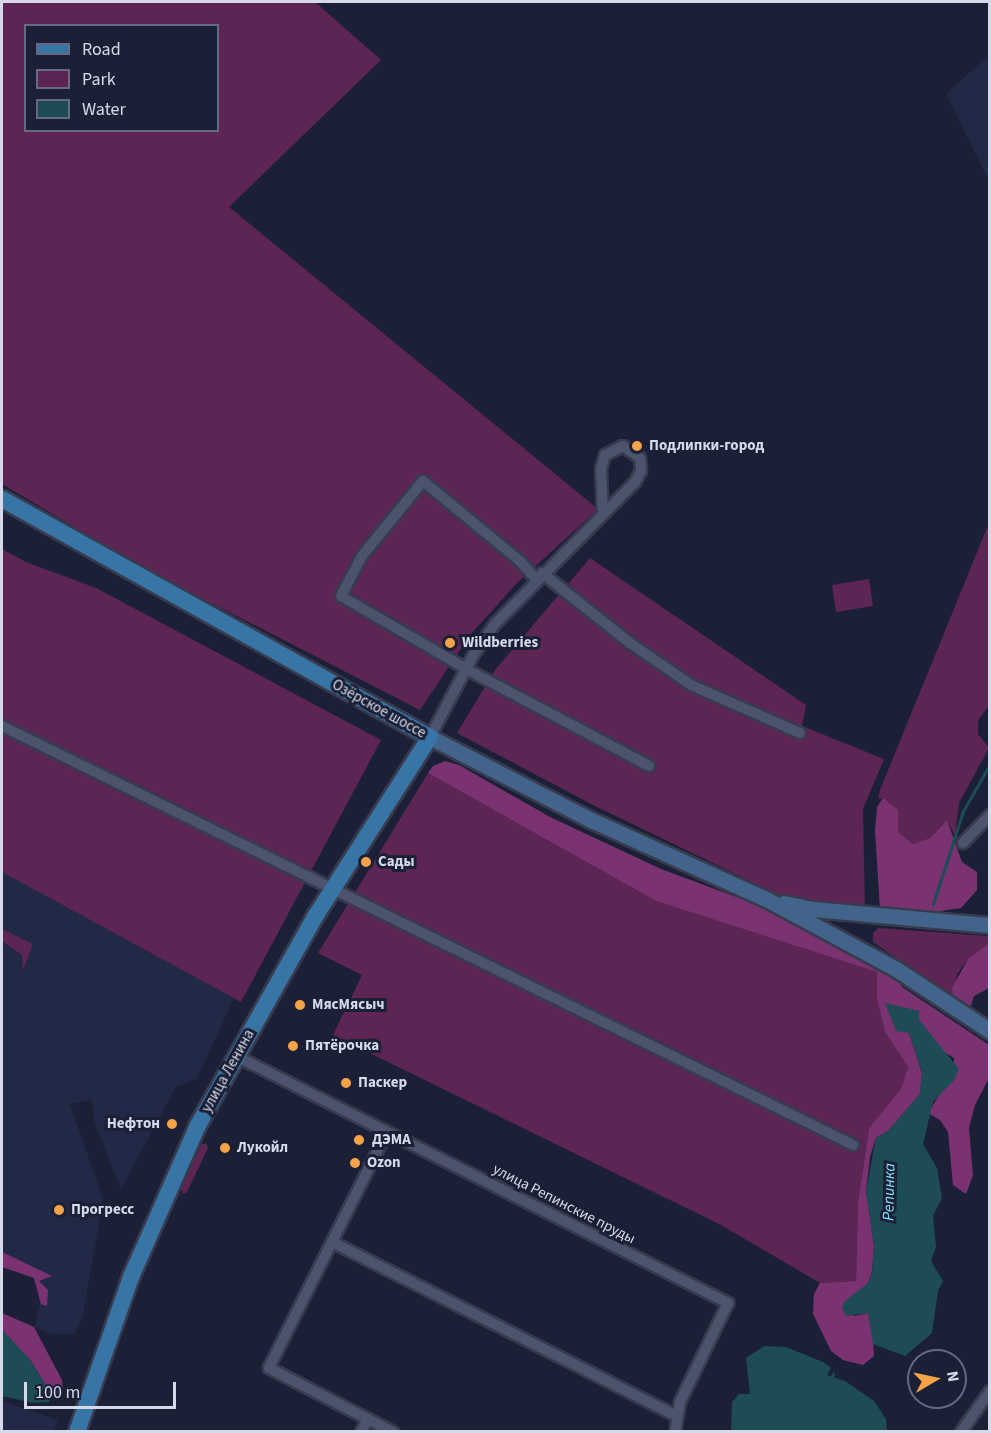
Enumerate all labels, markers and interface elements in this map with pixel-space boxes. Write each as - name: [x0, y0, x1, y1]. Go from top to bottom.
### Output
- legend: [24, 24, 219, 132]
- text: Road: [82, 37, 121, 62]
- text: Park: [82, 67, 116, 92]
- text: Water: [82, 97, 126, 122]
- place label: Подлипки-город: [649, 437, 764, 455]
- marker: Подлипки-город: [630, 439, 644, 453]
- place label: Wildberries: [462, 634, 538, 652]
- marker: Wildberries: [443, 636, 457, 650]
- street label: Озёрское шоссе: [329, 676, 429, 742]
- place label: Сады: [378, 853, 414, 871]
- marker: Сады: [359, 855, 373, 869]
- place label: МясМясыч: [312, 996, 385, 1014]
- marker: МясМясыч: [293, 998, 307, 1012]
- street label: улица Ленина: [198, 1026, 258, 1116]
- place label: Пятёрочка: [305, 1037, 379, 1055]
- marker: Пятёрочка: [286, 1039, 300, 1053]
- place label: Паскер: [358, 1074, 407, 1092]
- marker: Паскер: [339, 1076, 353, 1090]
- place label: Нефтон: [107, 1115, 160, 1133]
- marker: Нефтон: [165, 1117, 179, 1131]
- marker: ДЭМА: [350, 1131, 368, 1149]
- place label: ДЭМА: [372, 1131, 411, 1149]
- place label: Лукойл: [237, 1139, 288, 1157]
- marker: Лукойл: [218, 1141, 232, 1155]
- place label: Ozon: [367, 1154, 401, 1172]
- marker: Ozon: [348, 1156, 362, 1170]
- street label: улица Репинские пруды: [490, 1160, 638, 1248]
- water label: Репинка: [879, 1163, 899, 1221]
- place label: Прогресс: [71, 1201, 134, 1219]
- marker: Прогресс: [52, 1203, 66, 1217]
- north arrow: [907, 1349, 967, 1409]
- scale bar: [27, 1370, 178, 1408]
- text: N: [941, 1370, 964, 1383]
- text: 100 m: [35, 1380, 80, 1405]

